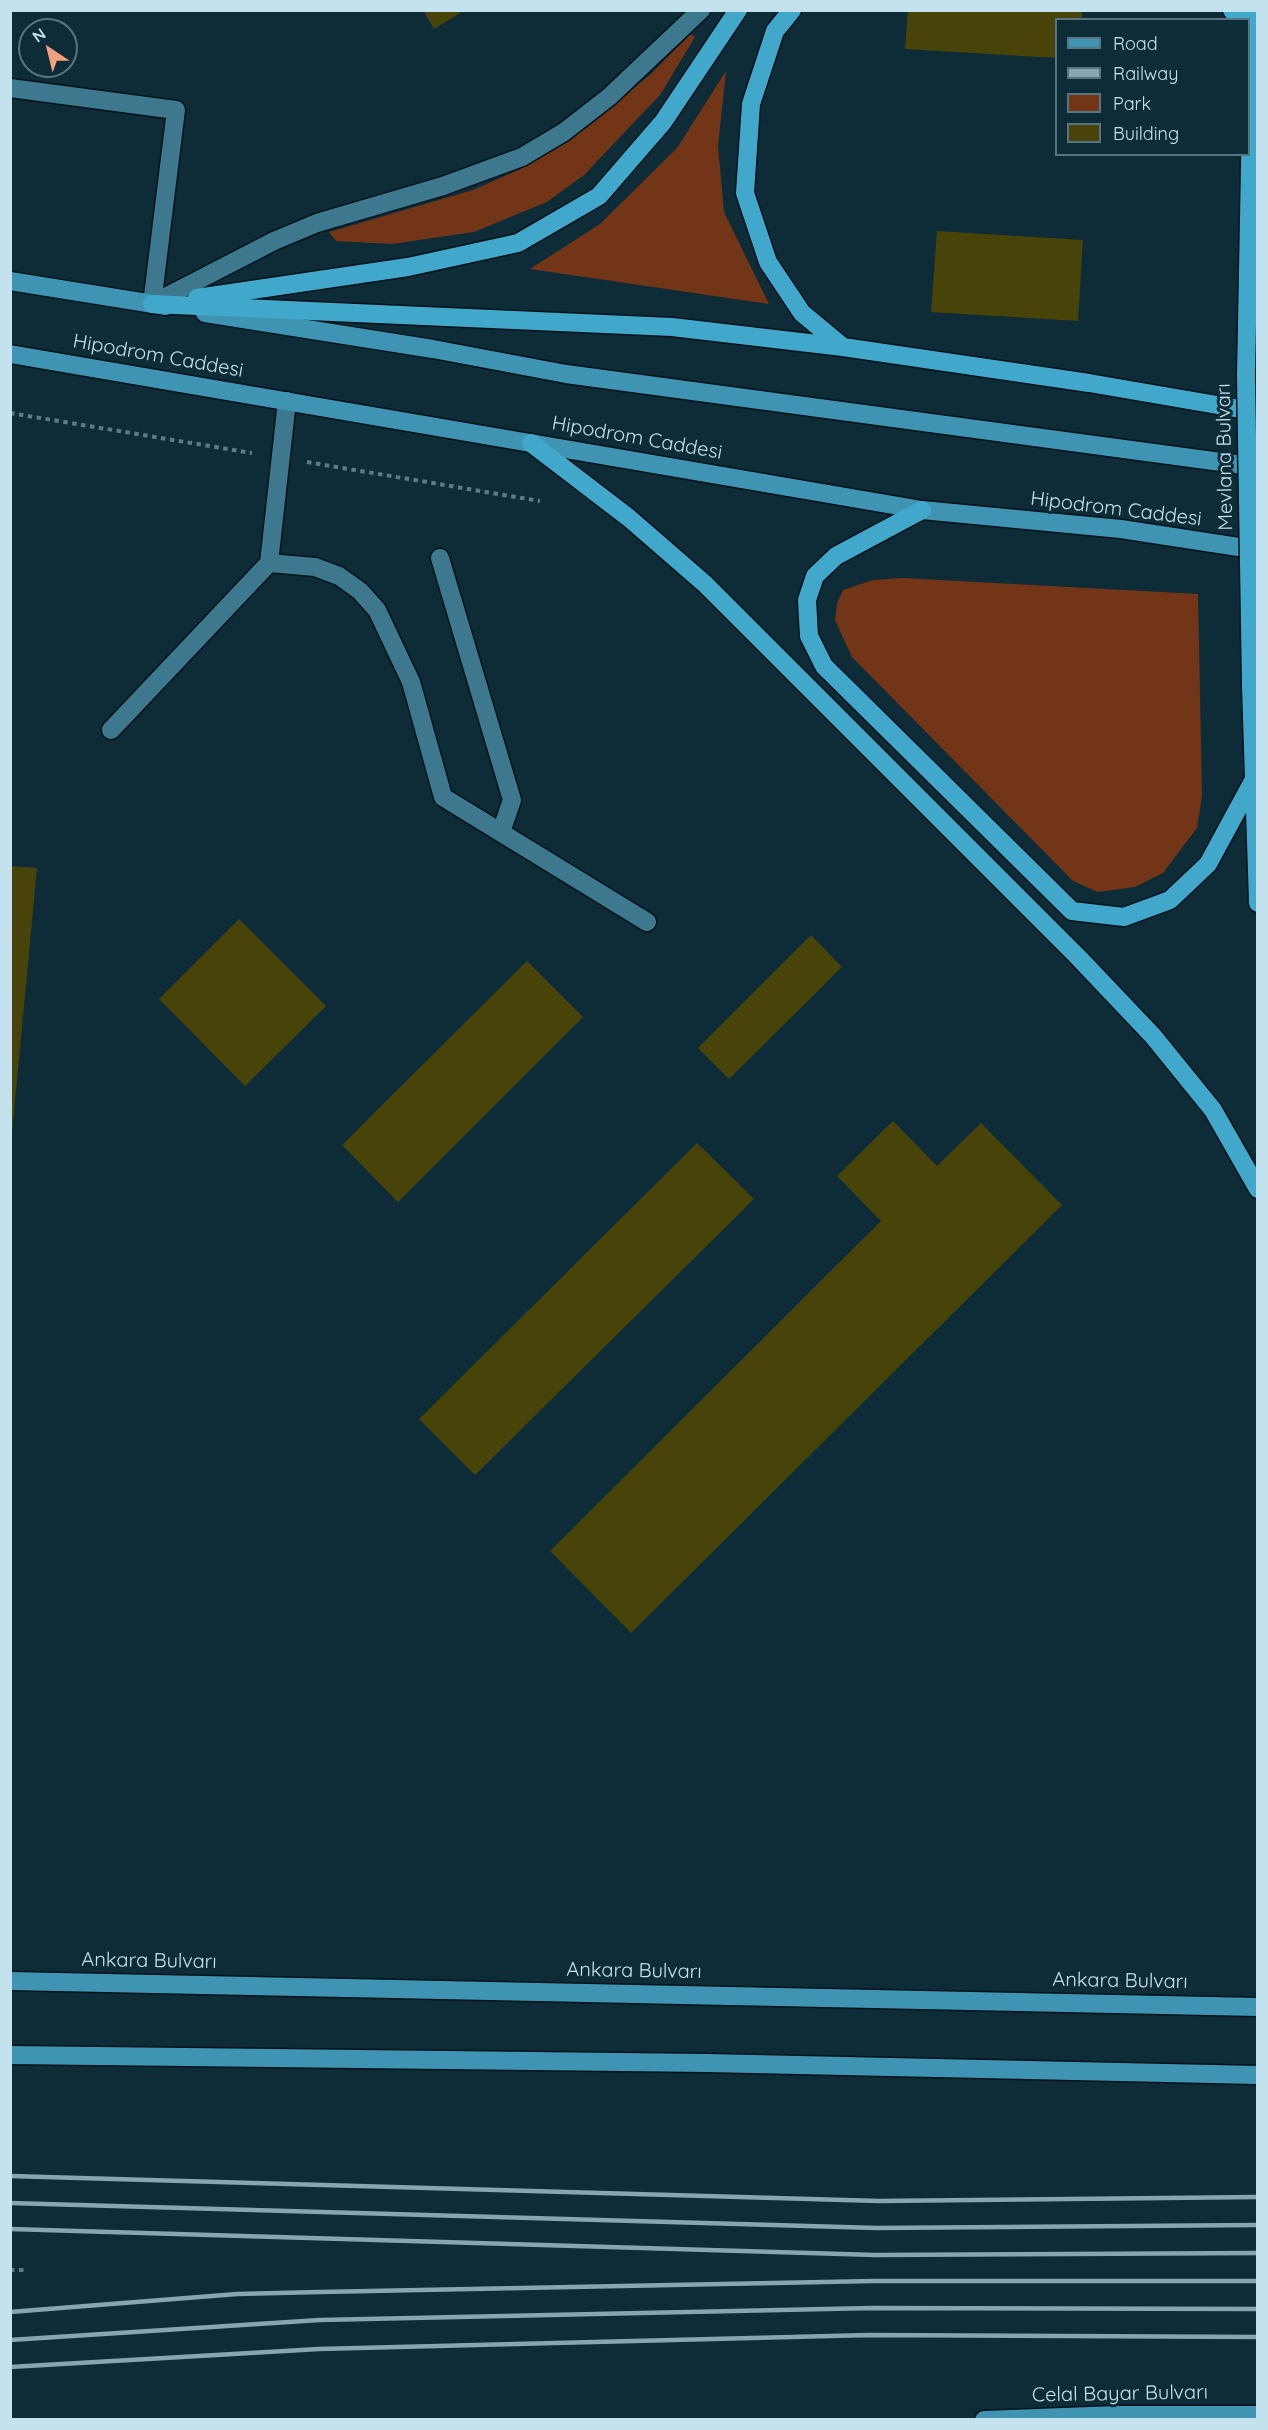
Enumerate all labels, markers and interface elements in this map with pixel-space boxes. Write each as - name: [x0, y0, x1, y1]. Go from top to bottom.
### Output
- north arrow: [18, 18, 78, 78]
- legend: [1055, 18, 1250, 156]
- text: N: [28, 23, 49, 46]
- text: Road: [1113, 32, 1158, 55]
- text: Railway: [1113, 62, 1179, 85]
- text: Park: [1113, 92, 1151, 115]
- text: Building: [1113, 122, 1179, 145]
- street label: Hipodrom Caddesi: [71, 329, 245, 383]
- street label: Mevlana Bulvarı: [1212, 383, 1238, 531]
- street label: Hipodrom Caddesi: [550, 411, 724, 465]
- street label: Hipodrom Caddesi: [1029, 487, 1203, 531]
- street label: Ankara Bulvarı: [81, 1948, 217, 1974]
- street label: Ankara Bulvarı: [566, 1958, 702, 1984]
- street label: Ankara Bulvarı: [1052, 1968, 1188, 1994]
- street label: Celal Bayar Bulvarı: [1032, 2380, 1208, 2408]

